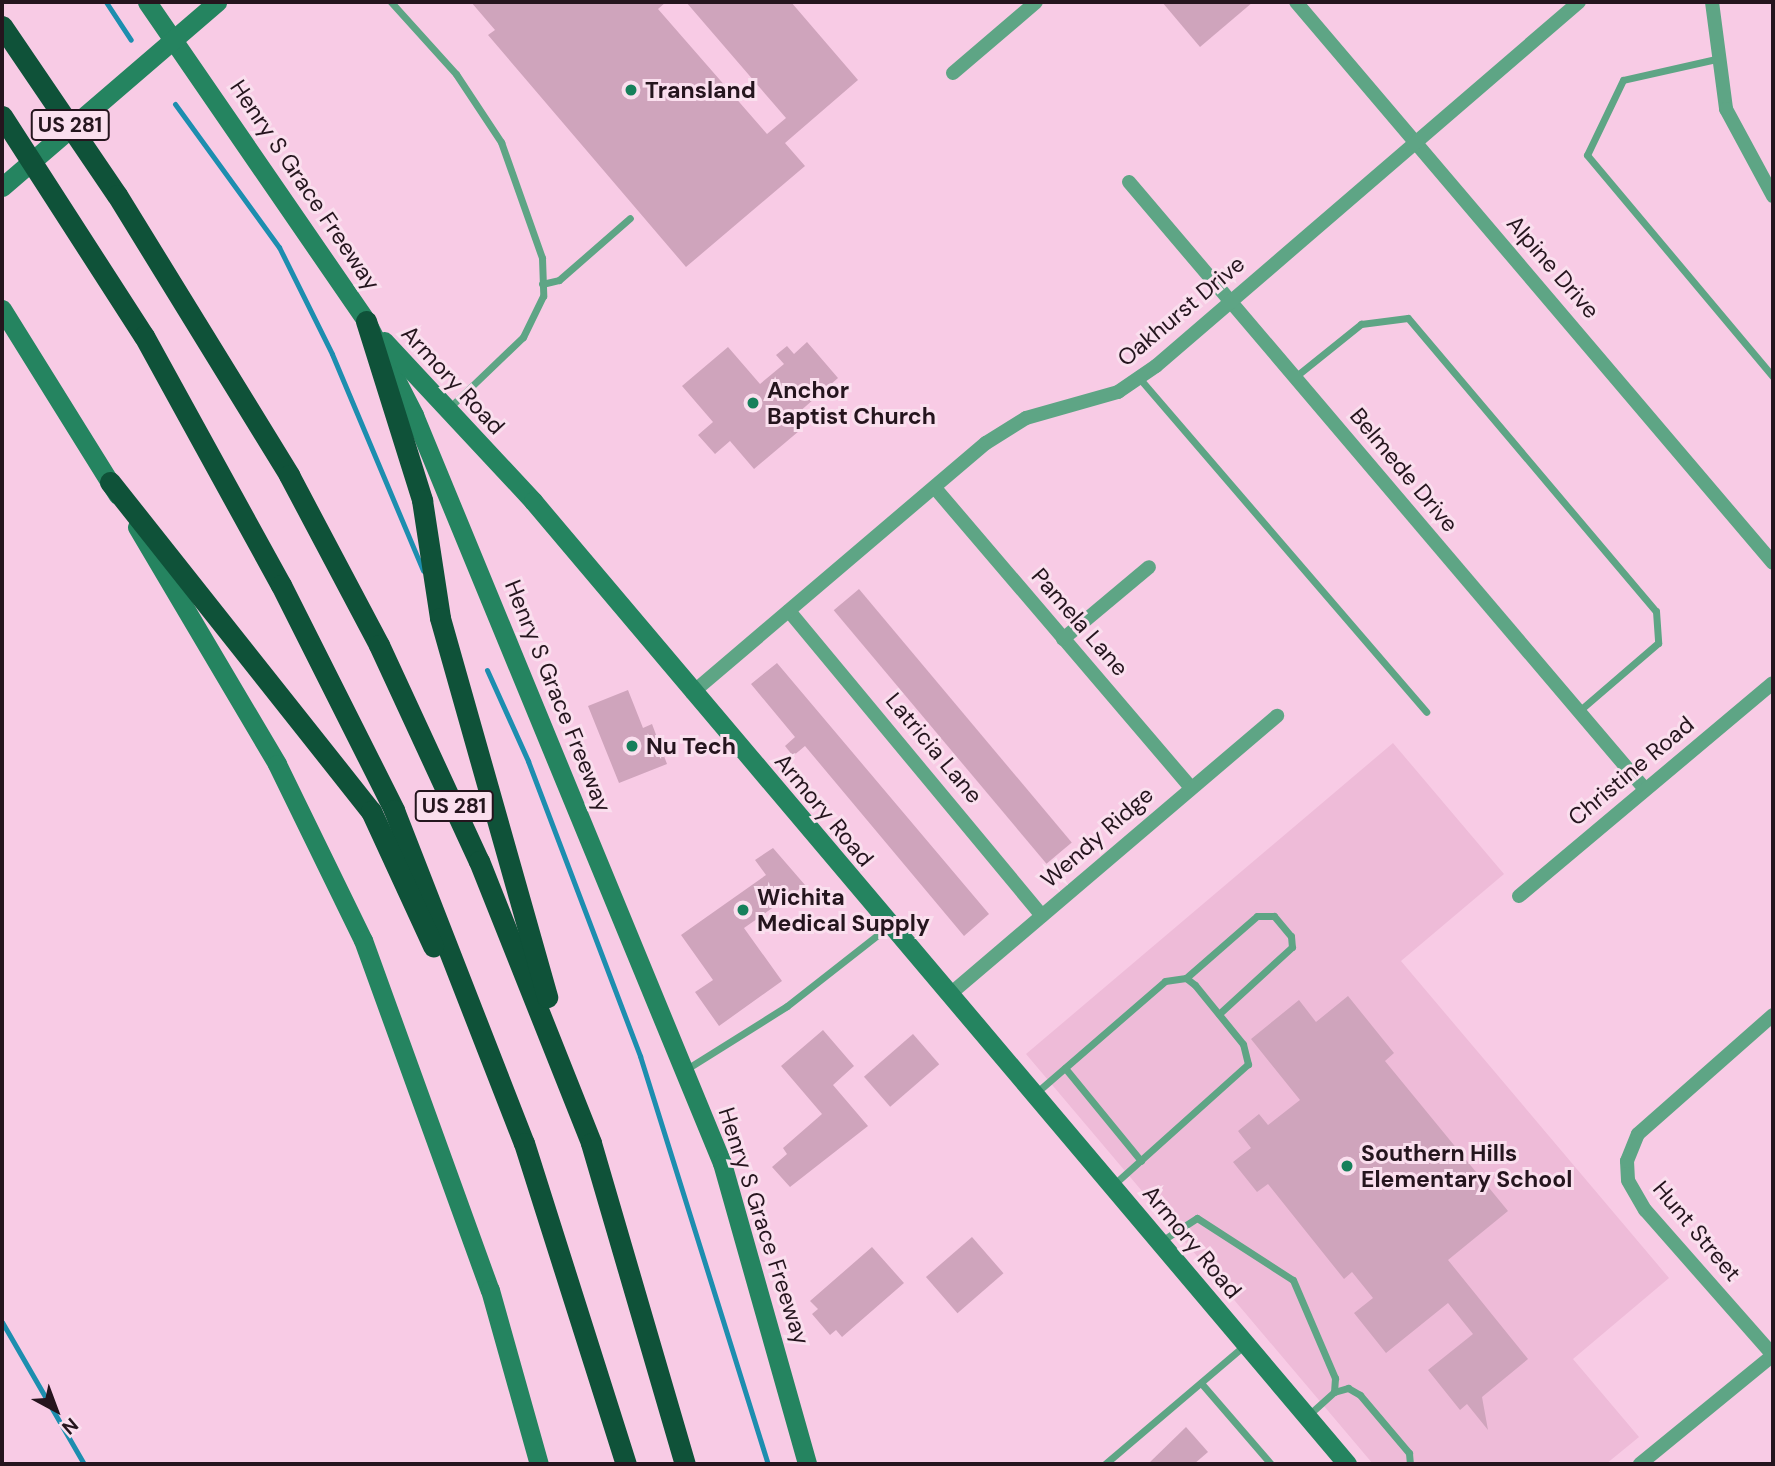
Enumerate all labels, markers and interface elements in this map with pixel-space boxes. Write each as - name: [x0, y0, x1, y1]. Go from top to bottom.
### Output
- street label: Henry S Grace Freeway: [224, 75, 386, 295]
- place label: Transland: [645, 76, 756, 104]
- marker: Transland: [623, 82, 639, 98]
- road number: US 281: [30, 108, 110, 142]
- street label: Alpine Drive: [1501, 210, 1605, 324]
- street label: Oakhurst Drive: [1112, 250, 1250, 372]
- street label: Armory Road: [396, 320, 510, 440]
- place label: Anchor Baptist Church: [767, 376, 936, 430]
- marker: Anchor Baptist Church: [745, 395, 761, 411]
- street label: Belmede Drive: [1344, 402, 1464, 538]
- street label: Pamela Lane: [1026, 563, 1134, 681]
- street label: Henry S Grace Freeway: [499, 576, 617, 816]
- street label: Latricia Lane: [880, 687, 988, 809]
- street label: Christine Road: [1563, 711, 1699, 831]
- place label: Nu Tech: [646, 732, 736, 760]
- marker: Nu Tech: [624, 738, 640, 754]
- street label: Armory Road: [769, 748, 879, 872]
- street label: Wendy Ridge: [1035, 781, 1159, 893]
- road number: US 281: [414, 788, 494, 824]
- place label: Wichita Medical Supply: [757, 883, 930, 937]
- marker: Wichita Medical Supply: [735, 902, 751, 918]
- street label: Henry S Grace Freeway: [713, 1104, 815, 1348]
- place label: Southern Hills Elementary School: [1361, 1139, 1572, 1193]
- marker: Southern Hills Elementary School: [1339, 1158, 1355, 1174]
- street label: Hunt Street: [1647, 1175, 1747, 1287]
- street label: Armory Road: [1137, 1180, 1247, 1304]
- north arrow: [21, 1375, 91, 1445]
- text: N: [57, 1412, 84, 1440]

